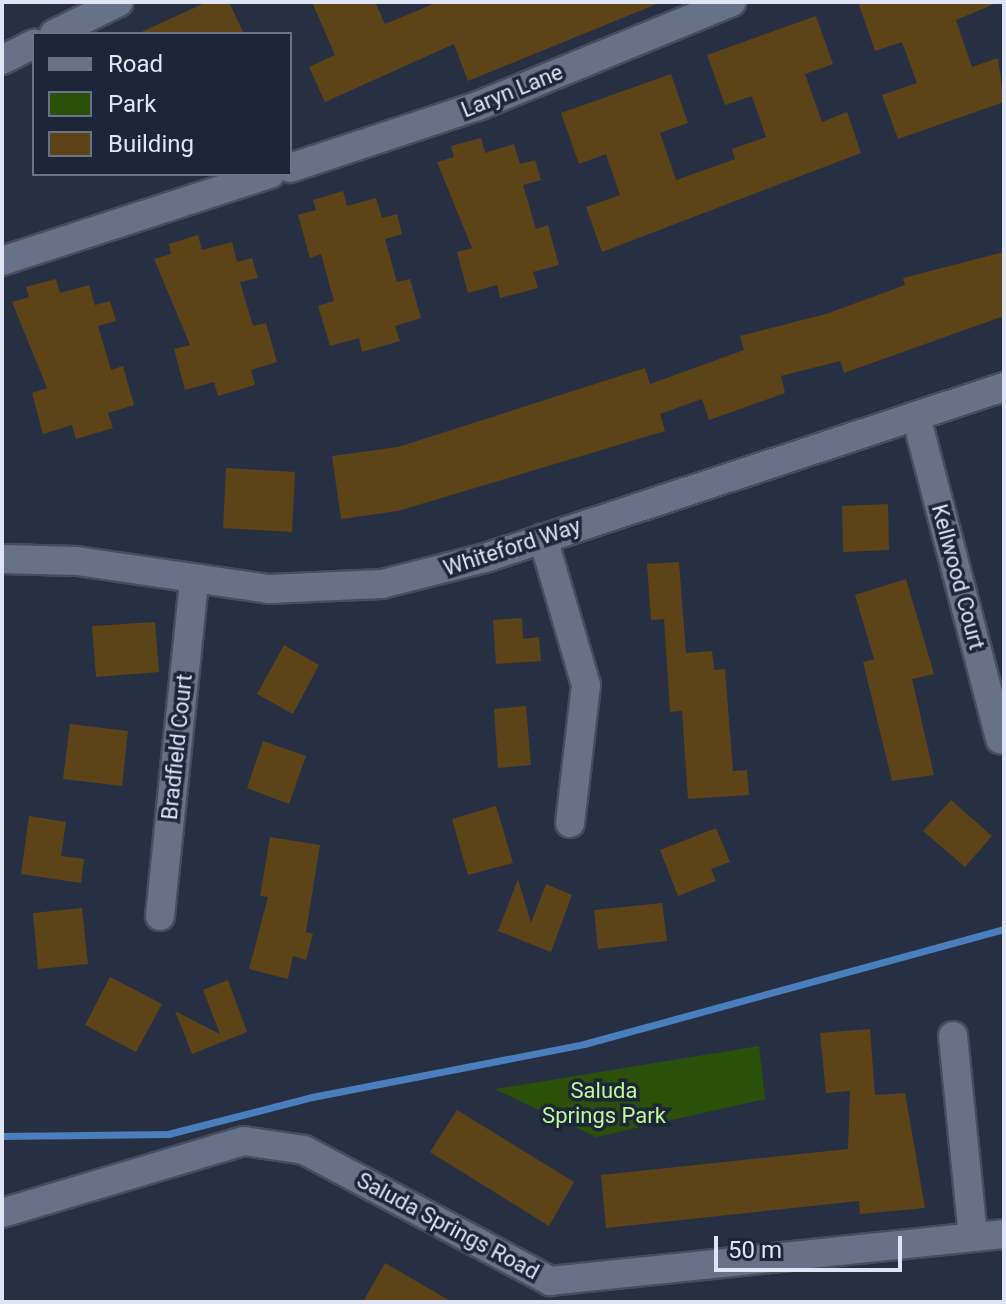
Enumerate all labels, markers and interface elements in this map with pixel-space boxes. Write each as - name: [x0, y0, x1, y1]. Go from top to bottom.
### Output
- legend: [32, 32, 292, 176]
- text: Road: [108, 50, 163, 78]
- street label: Laryn Lane: [457, 59, 567, 123]
- text: Park: [108, 90, 156, 118]
- text: Building: [108, 130, 194, 158]
- street label: Kellwood Court: [926, 501, 990, 653]
- street label: Whiteford Way: [440, 512, 584, 582]
- street label: Bradfield Court: [156, 673, 198, 821]
- park label: Saluda Springs Park: [542, 1077, 666, 1128]
- street label: Saluda Springs Road: [352, 1167, 544, 1285]
- scale bar: [718, 1220, 906, 1270]
- text: 50 m: [728, 1236, 782, 1264]

